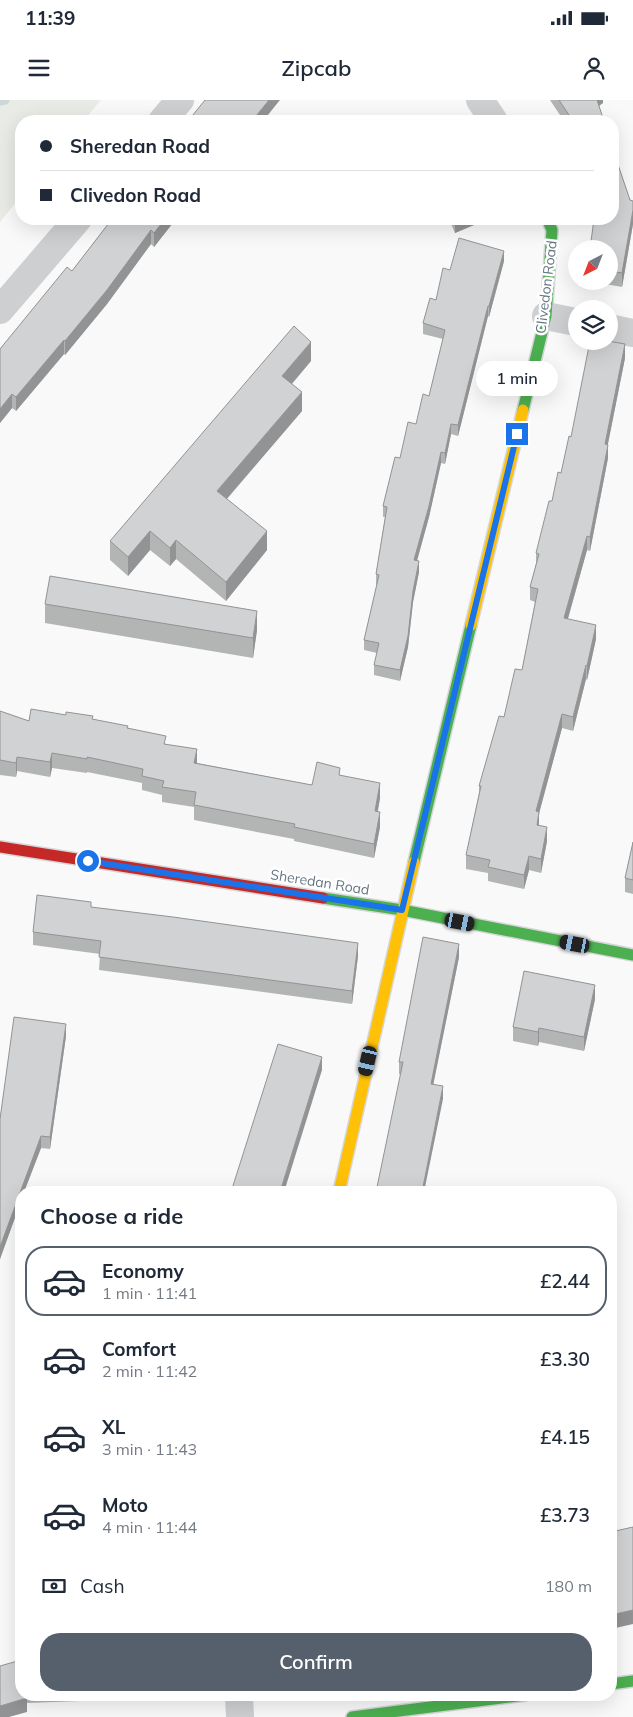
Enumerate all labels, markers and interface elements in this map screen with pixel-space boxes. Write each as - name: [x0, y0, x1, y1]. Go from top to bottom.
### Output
- text: 11:39: [25, 6, 75, 30]
- icon: menu: [25, 54, 53, 82]
- text: Zipcab: [282, 54, 351, 82]
- icon: person: [580, 54, 608, 82]
- text: Sheredan Road: [70, 134, 210, 158]
- text: Clivedon Road: [70, 183, 201, 207]
- street label: Clivedon Road: [531, 239, 561, 335]
- north arrow: [568, 240, 618, 290]
- map controls: [568, 240, 618, 350]
- button: layers: [568, 300, 618, 350]
- callout: 1 min: [476, 362, 558, 396]
- text: 1 min: [496, 368, 538, 388]
- route end: [506, 423, 528, 445]
- route start: [77, 850, 99, 872]
- street label: Sheredan Road: [269, 865, 371, 899]
- car: [443, 912, 476, 932]
- car: [558, 934, 591, 954]
- car: [357, 1045, 378, 1077]
- text: Choose a ride: [40, 1202, 183, 1230]
- icon: car: [42, 1259, 87, 1304]
- text: Economy: [102, 1259, 184, 1283]
- text: £2.44: [540, 1269, 590, 1293]
- text: 1 min · 11:41: [102, 1283, 197, 1303]
- icon: car: [42, 1337, 87, 1382]
- text: Comfort: [102, 1337, 176, 1361]
- text: £3.30: [540, 1347, 590, 1371]
- text: 2 min · 11:42: [102, 1361, 197, 1381]
- icon: car: [42, 1415, 87, 1460]
- text: XL: [102, 1415, 125, 1439]
- text: £4.15: [540, 1425, 590, 1449]
- text: 3 min · 11:43: [102, 1439, 197, 1459]
- icon: car: [42, 1493, 87, 1538]
- text: Moto: [102, 1493, 148, 1517]
- text: £3.73: [540, 1503, 590, 1527]
- text: 4 min · 11:44: [102, 1517, 197, 1537]
- icon: cash: [40, 1572, 68, 1600]
- text: Cash: [80, 1574, 125, 1598]
- text: 180 m: [545, 1576, 592, 1596]
- button: Confirm: [40, 1633, 592, 1691]

